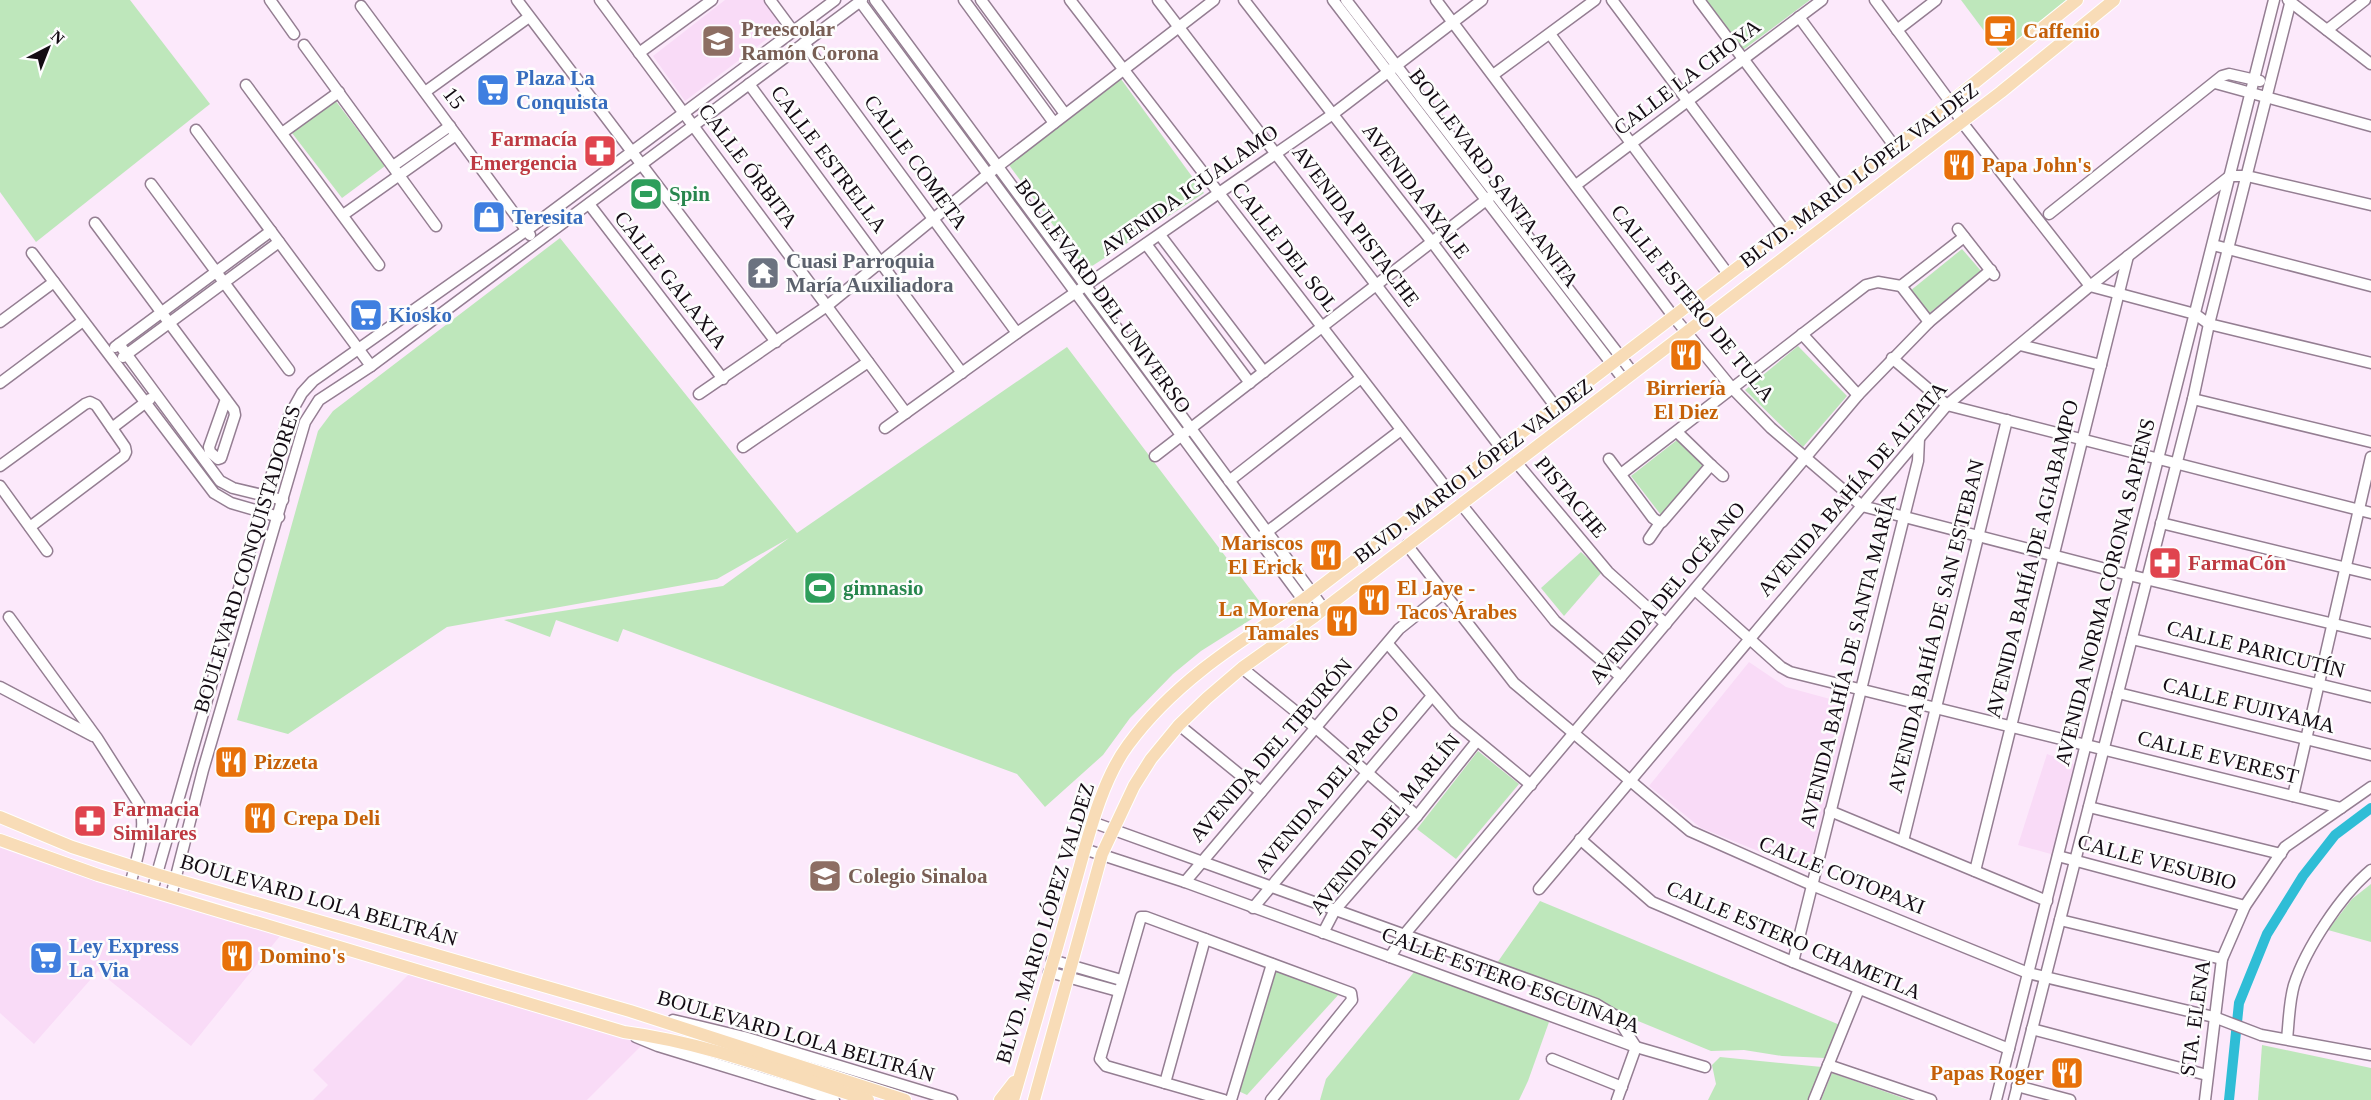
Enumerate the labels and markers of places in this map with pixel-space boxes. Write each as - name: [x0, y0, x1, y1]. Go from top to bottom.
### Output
- cafe icon: Caffenio: [1982, 13, 2018, 49]
- place label: Preescolar Ramón Corona: [741, 17, 879, 65]
- place label: Caffenio: [2023, 19, 2100, 43]
- school or university icon: Preescolar Ramón Corona: [700, 23, 736, 59]
- place label: Plaza La Conquista: [516, 66, 609, 114]
- supermarket icon: Plaza La Conquista: [475, 72, 511, 108]
- place label: Farmacía Emergencia: [470, 127, 578, 175]
- pharmacy icon: Farmacía Emergencia: [582, 133, 618, 169]
- restaurant icon: Papa John's: [1941, 147, 1977, 183]
- place label: Papa John's: [1982, 153, 2091, 177]
- sports icon: Spin: [628, 176, 664, 212]
- place label: Spin: [669, 182, 710, 206]
- shop icon: Teresita: [471, 199, 507, 235]
- place label: Teresita: [512, 205, 584, 229]
- place label: Cuasi Parroquia María Auxiliadora: [786, 249, 954, 297]
- temple icon: Cuasi Parroquia María Auxiliadora: [745, 255, 781, 291]
- supermarket icon: Kiosko: [348, 297, 384, 333]
- place label: Kiosko: [389, 303, 452, 327]
- restaurant icon: Birriería El Diez: [1668, 337, 1704, 373]
- place label: Birriería El Diez: [1646, 376, 1726, 424]
- place label: Mariscos El Erick: [1221, 531, 1303, 579]
- restaurant icon: Mariscos El Erick: [1308, 537, 1344, 573]
- pharmacy icon: FarmaCón: [2147, 545, 2183, 581]
- place label: FarmaCón: [2188, 551, 2286, 575]
- sports icon: gimnasio: [802, 570, 838, 606]
- place label: gimnasio: [843, 576, 924, 600]
- place label: El Jaye - Tacos Árabes: [1397, 576, 1517, 624]
- restaurant icon: El Jaye - Tacos Árabes: [1356, 582, 1392, 618]
- place label: La Morena Tamales: [1218, 597, 1319, 645]
- restaurant icon: La Morena Tamales: [1324, 603, 1360, 639]
- restaurant icon: Pizzeta: [213, 744, 249, 780]
- place label: Pizzeta: [254, 750, 319, 774]
- place label: Farmacia Similares: [113, 797, 200, 845]
- restaurant icon: Crepa Deli: [242, 800, 278, 836]
- pharmacy icon: Farmacia Similares: [72, 803, 108, 839]
- place label: Crepa Deli: [283, 806, 380, 830]
- school or university icon: Colegio Sinaloa: [807, 858, 843, 894]
- place label: Colegio Sinaloa: [848, 864, 988, 888]
- place label: Ley Express La Via: [69, 934, 179, 982]
- restaurant icon: Domino's: [219, 938, 255, 974]
- supermarket icon: Ley Express La Via: [28, 940, 64, 976]
- place label: Domino's: [260, 944, 345, 968]
- restaurant icon: Papas Roger: [2049, 1055, 2085, 1091]
- place label: Papas Roger: [1930, 1061, 2044, 1085]

